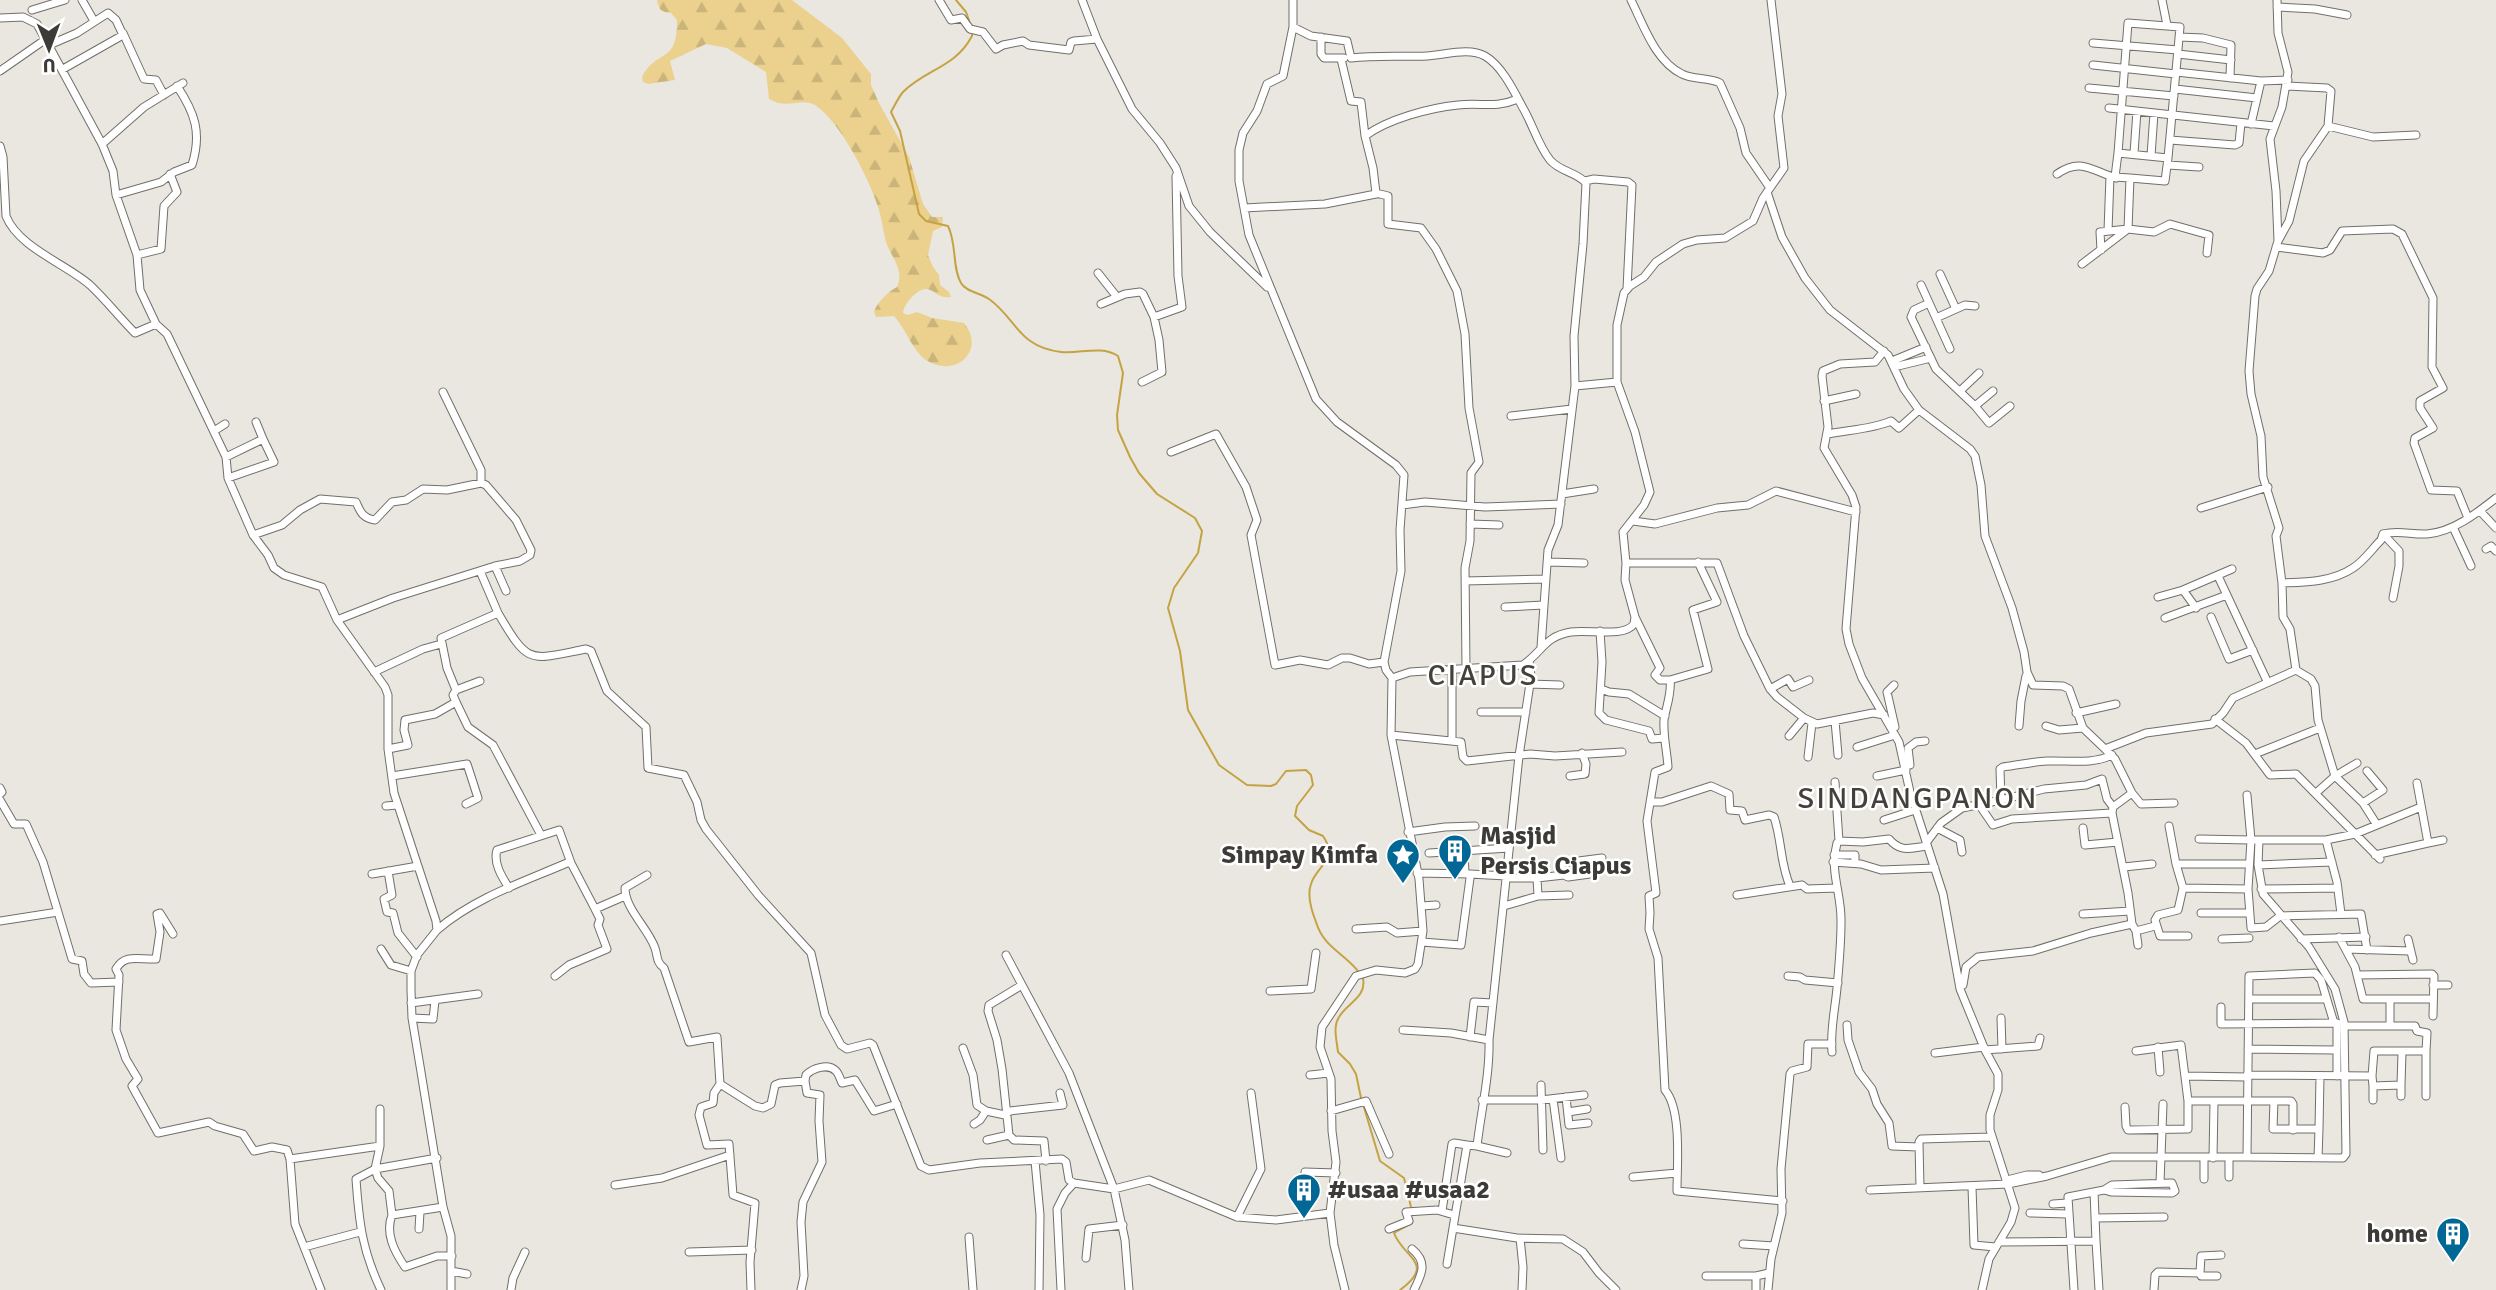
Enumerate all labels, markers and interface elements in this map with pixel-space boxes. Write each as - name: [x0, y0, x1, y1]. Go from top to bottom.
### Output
- north arrow: [14, 14, 84, 84]
- text: U: [43, 53, 56, 77]
- district label: CIAPUS: [1427, 657, 1539, 694]
- district label: SINDANGPANON: [1798, 780, 2038, 817]
- place label: Masjid Persis Ciapus: [1480, 820, 1631, 882]
- building icon: Masjid Persis Ciapus: [1436, 832, 1474, 881]
- place icon: Simpay Kimfa: [1384, 836, 1422, 885]
- place label: Simpay Kimfa: [1221, 839, 1378, 871]
- building icon: #usaa #usaa2: [1285, 1171, 1323, 1220]
- place label: #usaa #usaa2: [1328, 1174, 1490, 1206]
- building icon: home: [2434, 1215, 2472, 1264]
- place label: home: [2366, 1218, 2428, 1250]

